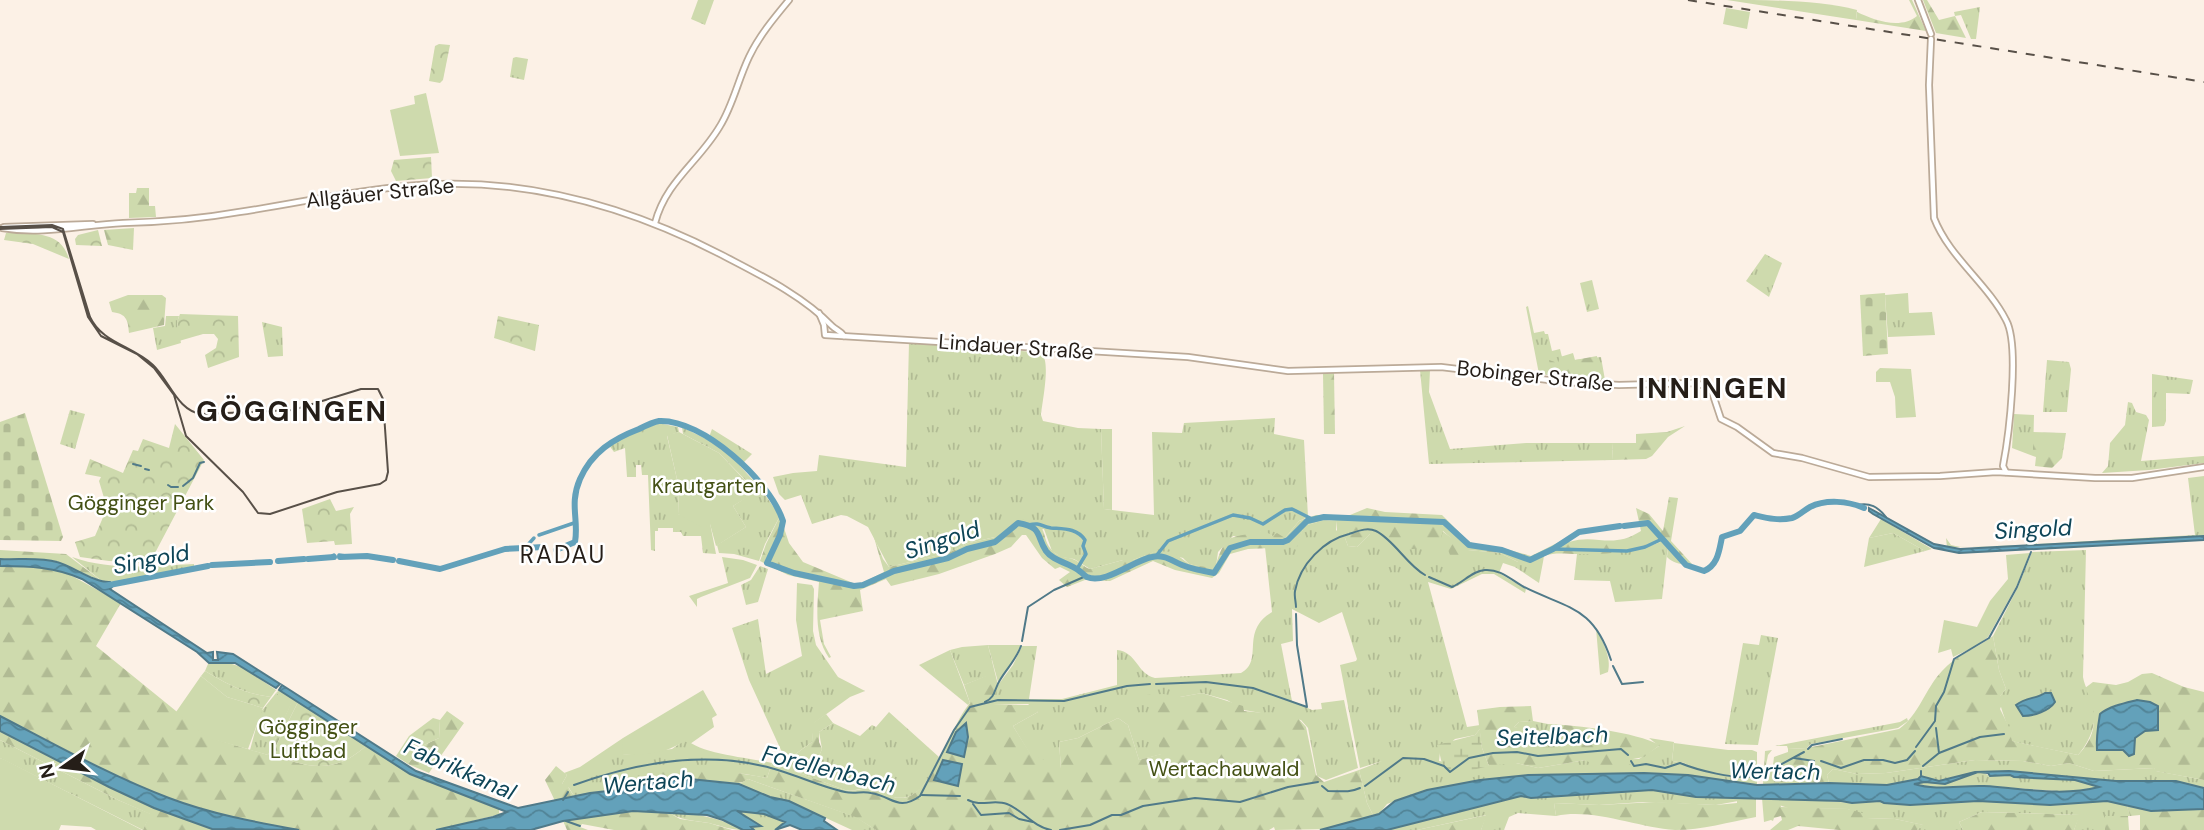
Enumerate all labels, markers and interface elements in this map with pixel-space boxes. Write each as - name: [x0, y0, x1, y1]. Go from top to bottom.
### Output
- street label: Allgäuer Straße: [304, 171, 456, 215]
- street label: Lindauer Straße: [938, 328, 1094, 366]
- street label: Bobinger Straße: [1455, 354, 1615, 398]
- district label: INNINGEN: [1638, 370, 1789, 407]
- district label: GÖGGINGEN: [196, 393, 388, 430]
- park label: Krautgarten: [652, 472, 766, 500]
- park label: Gögginger Park: [68, 489, 215, 517]
- water label: Singold: [1993, 512, 2073, 546]
- water label: Singold: [900, 514, 984, 566]
- water label: Singold: [110, 537, 193, 581]
- district label: RADAU: [520, 539, 606, 570]
- park label: Gögginger Luftbad: [258, 713, 358, 765]
- water label: Seitelbach: [1495, 719, 1609, 753]
- water label: Fabrikkanal: [399, 731, 521, 807]
- north arrow: [28, 732, 98, 802]
- water label: Forellenbach: [759, 738, 899, 800]
- park label: Wertachauwald: [1148, 755, 1300, 783]
- water label: Wertach: [1729, 755, 1821, 787]
- text: N: [33, 761, 61, 781]
- water label: Wertach: [601, 763, 695, 801]

